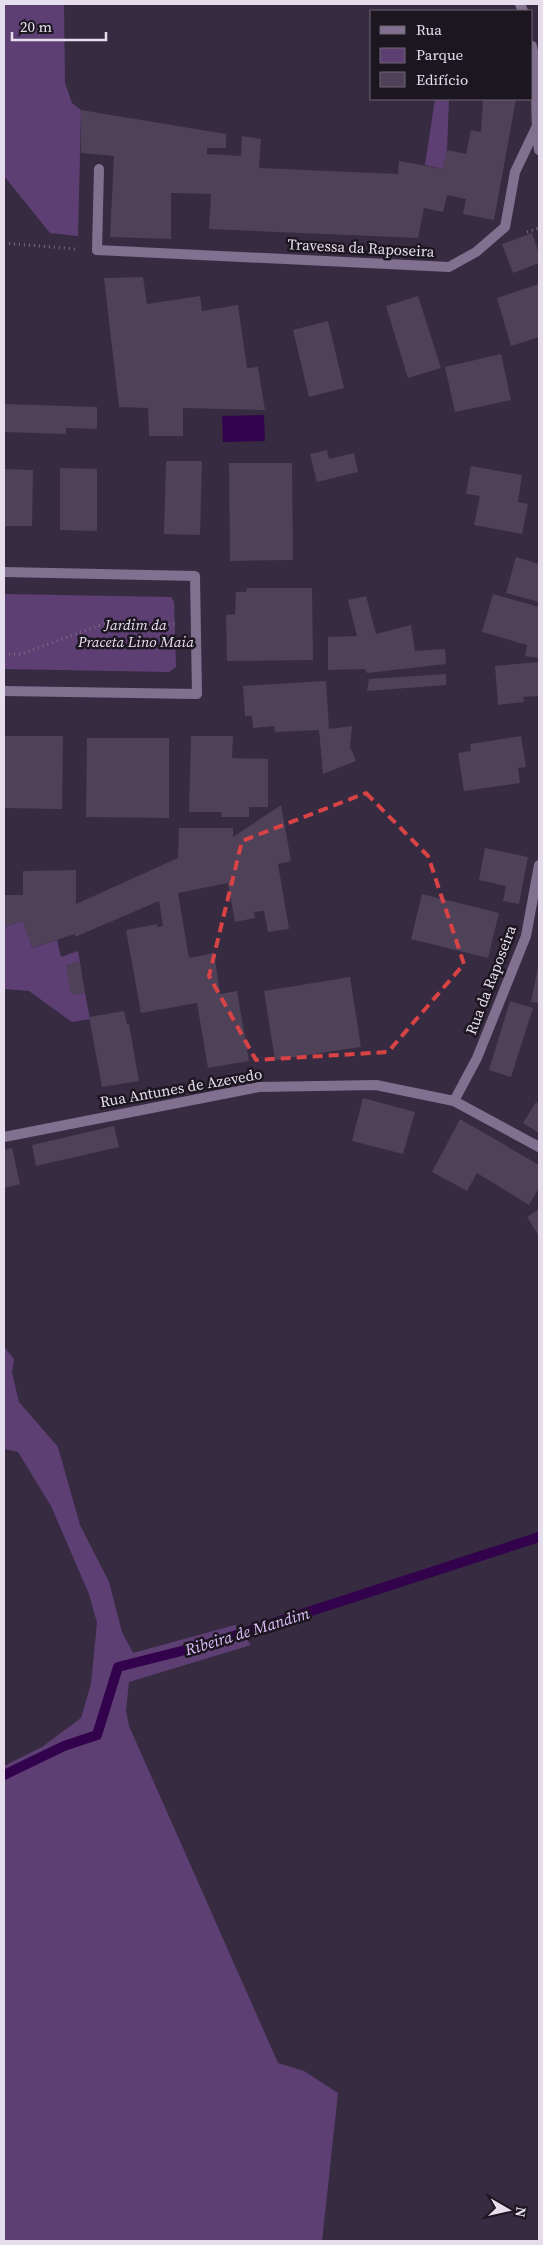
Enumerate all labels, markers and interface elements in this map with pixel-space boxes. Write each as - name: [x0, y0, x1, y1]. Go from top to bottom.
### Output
- scale bar: [12, 10, 106, 42]
- legend: [370, 10, 533, 100]
- text: 20 m: [20, 16, 52, 37]
- text: Rua: [416, 19, 442, 40]
- text: Parque: [416, 44, 464, 65]
- text: Edifício: [416, 69, 468, 90]
- street label: Travessa da Raposeira: [287, 233, 435, 262]
- park label: Jardim da Praceta Lino Maia: [77, 614, 194, 652]
- street label: Rua da Raposeira: [460, 922, 521, 1037]
- street label: Rua Antunes de Azevedo: [98, 1063, 264, 1112]
- water label: Ribeira de Mandim: [181, 1602, 312, 1661]
- north arrow: [483, 2185, 533, 2235]
- text: N: [510, 2205, 532, 2219]

